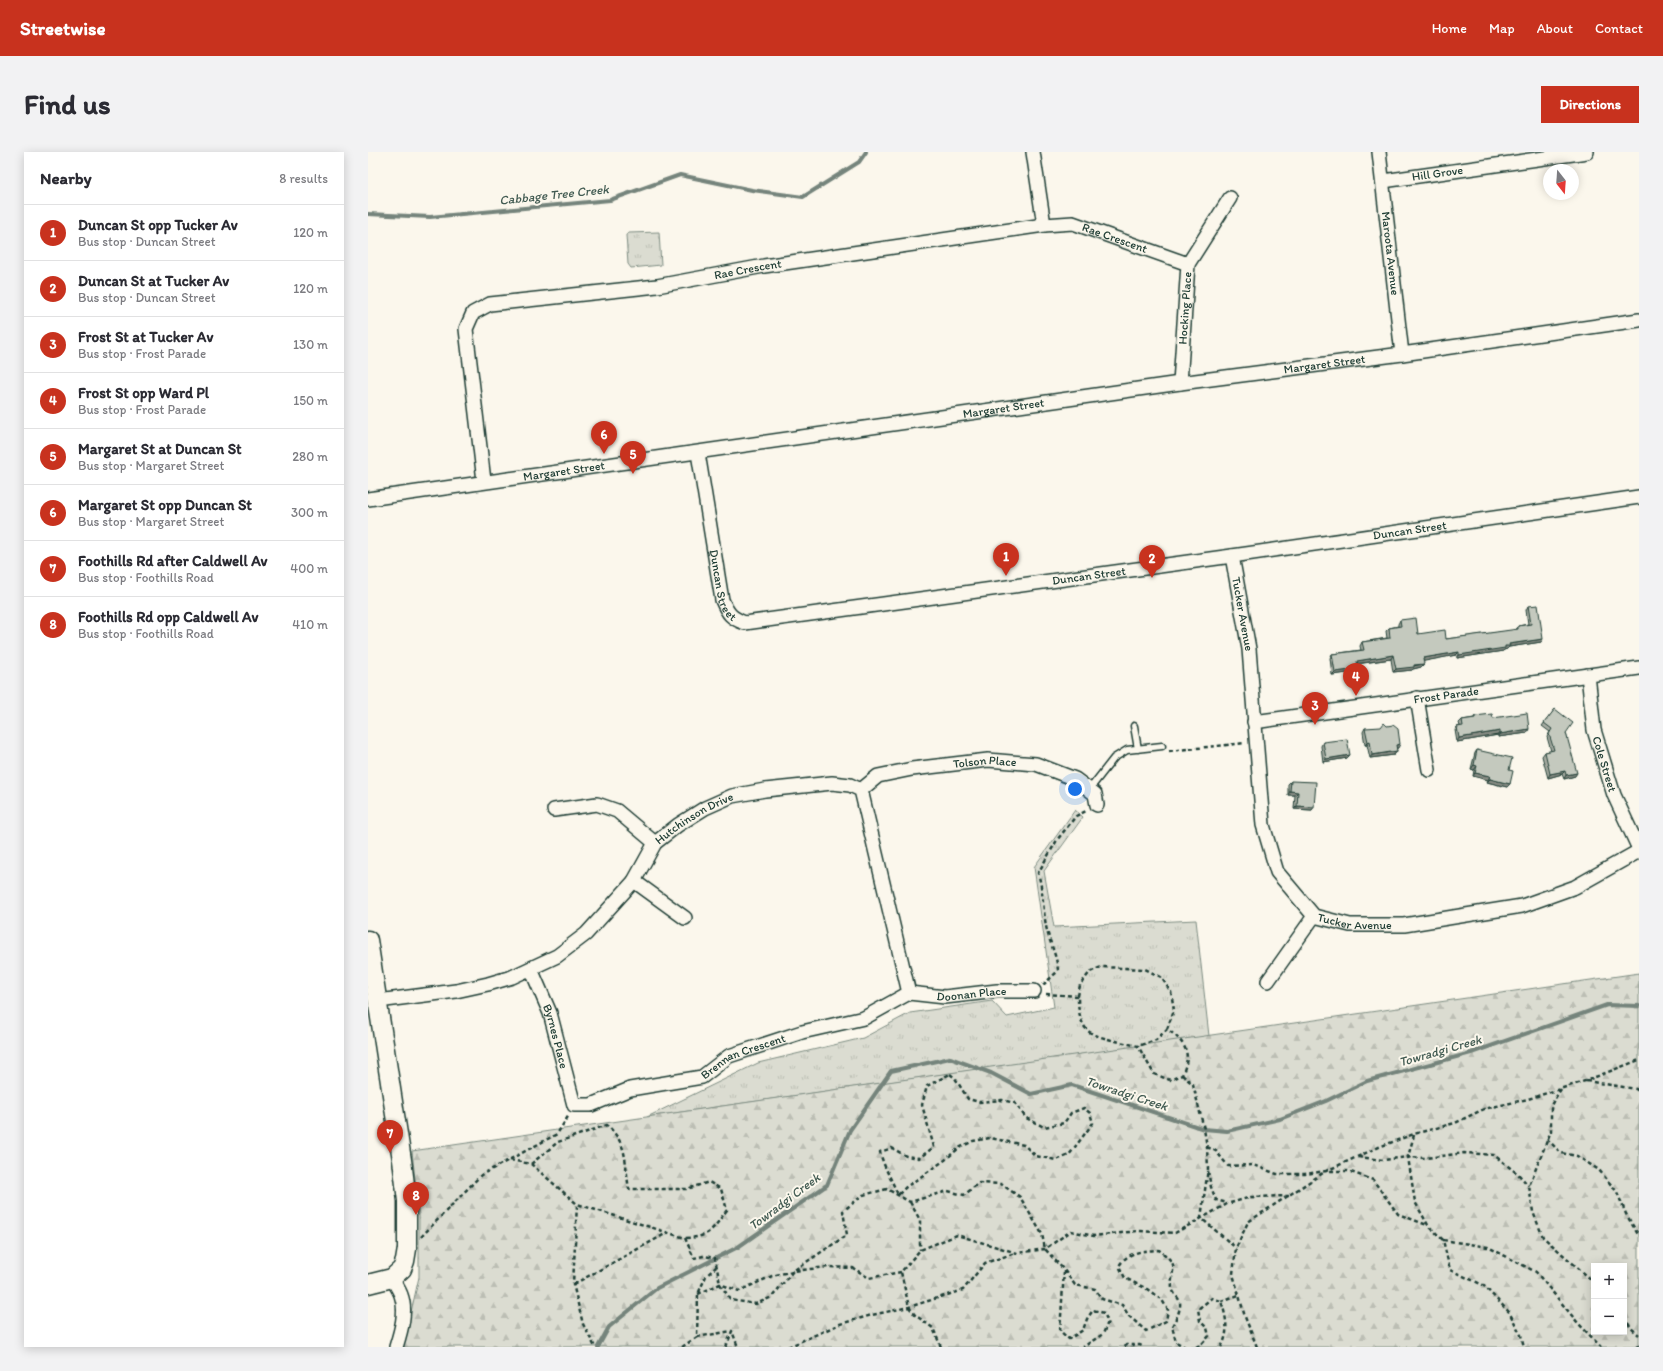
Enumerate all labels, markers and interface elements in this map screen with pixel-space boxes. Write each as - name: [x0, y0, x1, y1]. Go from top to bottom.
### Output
- text: Streetwise: [20, 17, 106, 40]
- text: Home: [1432, 20, 1467, 37]
- text: Map: [1489, 20, 1515, 37]
- text: About: [1537, 20, 1573, 37]
- text: Contact: [1595, 20, 1643, 37]
- button: Directions: [1541, 86, 1639, 123]
- text: Find us: [24, 87, 111, 121]
- street label: Hill Grove: [1411, 163, 1464, 184]
- north arrow: [1543, 164, 1579, 200]
- text: Nearby: [40, 168, 92, 188]
- text: 8 results: [279, 171, 328, 186]
- water label: Cabbage Tree Creek: [498, 181, 611, 208]
- street label: Maroota Avenue: [1379, 211, 1402, 296]
- text: Duncan St opp Tucker Av: [78, 216, 238, 234]
- street label: Rae Crescent: [1080, 220, 1150, 256]
- text: 1: [50, 225, 56, 240]
- text: 120 m: [293, 225, 328, 240]
- text: Bus stop · Duncan Street: [78, 234, 216, 249]
- street label: Rae Crescent: [713, 256, 783, 282]
- street label: Hocking Place: [1176, 271, 1194, 345]
- text: Duncan St at Tucker Av: [78, 272, 229, 290]
- text: 2: [50, 281, 56, 296]
- text: 120 m: [293, 281, 328, 296]
- text: Bus stop · Duncan Street: [78, 290, 216, 305]
- text: Frost St at Tucker Av: [78, 328, 213, 346]
- text: 3: [49, 337, 57, 352]
- text: 130 m: [293, 337, 328, 352]
- text: Bus stop · Frost Parade: [78, 346, 206, 361]
- street label: Margaret Street: [1283, 352, 1367, 376]
- text: Frost St opp Ward Pl: [78, 384, 209, 402]
- text: 4: [49, 393, 57, 408]
- text: 150 m: [293, 393, 328, 408]
- street label: Margaret Street: [962, 395, 1046, 421]
- text: Bus stop · Frost Parade: [78, 402, 206, 417]
- pin: 6: [591, 421, 617, 454]
- text: Margaret St at Duncan St: [78, 440, 242, 458]
- pin: 5: [620, 441, 646, 474]
- text: 5: [50, 449, 56, 464]
- text: 280 m: [292, 449, 328, 464]
- text: Bus stop · Margaret Street: [78, 458, 224, 473]
- street label: Margaret Street: [522, 458, 606, 484]
- text: Margaret St opp Duncan St: [78, 496, 252, 514]
- text: 6: [50, 505, 56, 520]
- text: 300 m: [291, 505, 328, 520]
- text: Bus stop · Margaret Street: [78, 514, 224, 529]
- street label: Duncan Street: [1372, 518, 1448, 542]
- pin: 1: [993, 543, 1019, 576]
- pin: 2: [1139, 545, 1165, 578]
- street label: Duncan Street: [707, 549, 740, 624]
- text: Foothills Rd after Caldwell Av: [78, 552, 267, 570]
- text: 7: [50, 561, 56, 576]
- text: 400 m: [290, 561, 328, 576]
- street label: Duncan Street: [1051, 564, 1127, 588]
- text: Bus stop · Foothills Road: [78, 570, 214, 585]
- street label: Tucker Avenue: [1229, 576, 1256, 653]
- text: Foothills Rd opp Caldwell Av: [78, 608, 259, 626]
- text: 8: [49, 617, 57, 632]
- text: 410 m: [292, 617, 328, 632]
- text: Bus stop · Foothills Road: [78, 626, 214, 641]
- pin: 4: [1343, 663, 1369, 696]
- street label: Frost Parade: [1413, 684, 1480, 707]
- pin: 3: [1302, 692, 1328, 725]
- street label: Cole Street: [1589, 734, 1620, 794]
- street label: Tolson Place: [952, 753, 1017, 771]
- your location: [1065, 779, 1085, 799]
- street label: Hutchinson Drive: [652, 789, 736, 847]
- street label: Tucker Avenue: [1316, 910, 1392, 932]
- street label: Doonan Place: [936, 984, 1007, 1004]
- street label: Byrnes Place: [540, 1002, 571, 1070]
- street label: Brennan Crescent: [698, 1031, 788, 1082]
- water label: Towradgi Creek: [1397, 1031, 1484, 1069]
- water label: Towradgi Creek: [1084, 1073, 1171, 1114]
- pin: 7: [377, 1120, 403, 1153]
- water label: Towradgi Creek: [746, 1169, 824, 1233]
- pin: 8: [403, 1182, 429, 1215]
- map controls: [1591, 1263, 1627, 1335]
- button: +: [1591, 1263, 1627, 1299]
- button: −: [1591, 1299, 1627, 1335]

